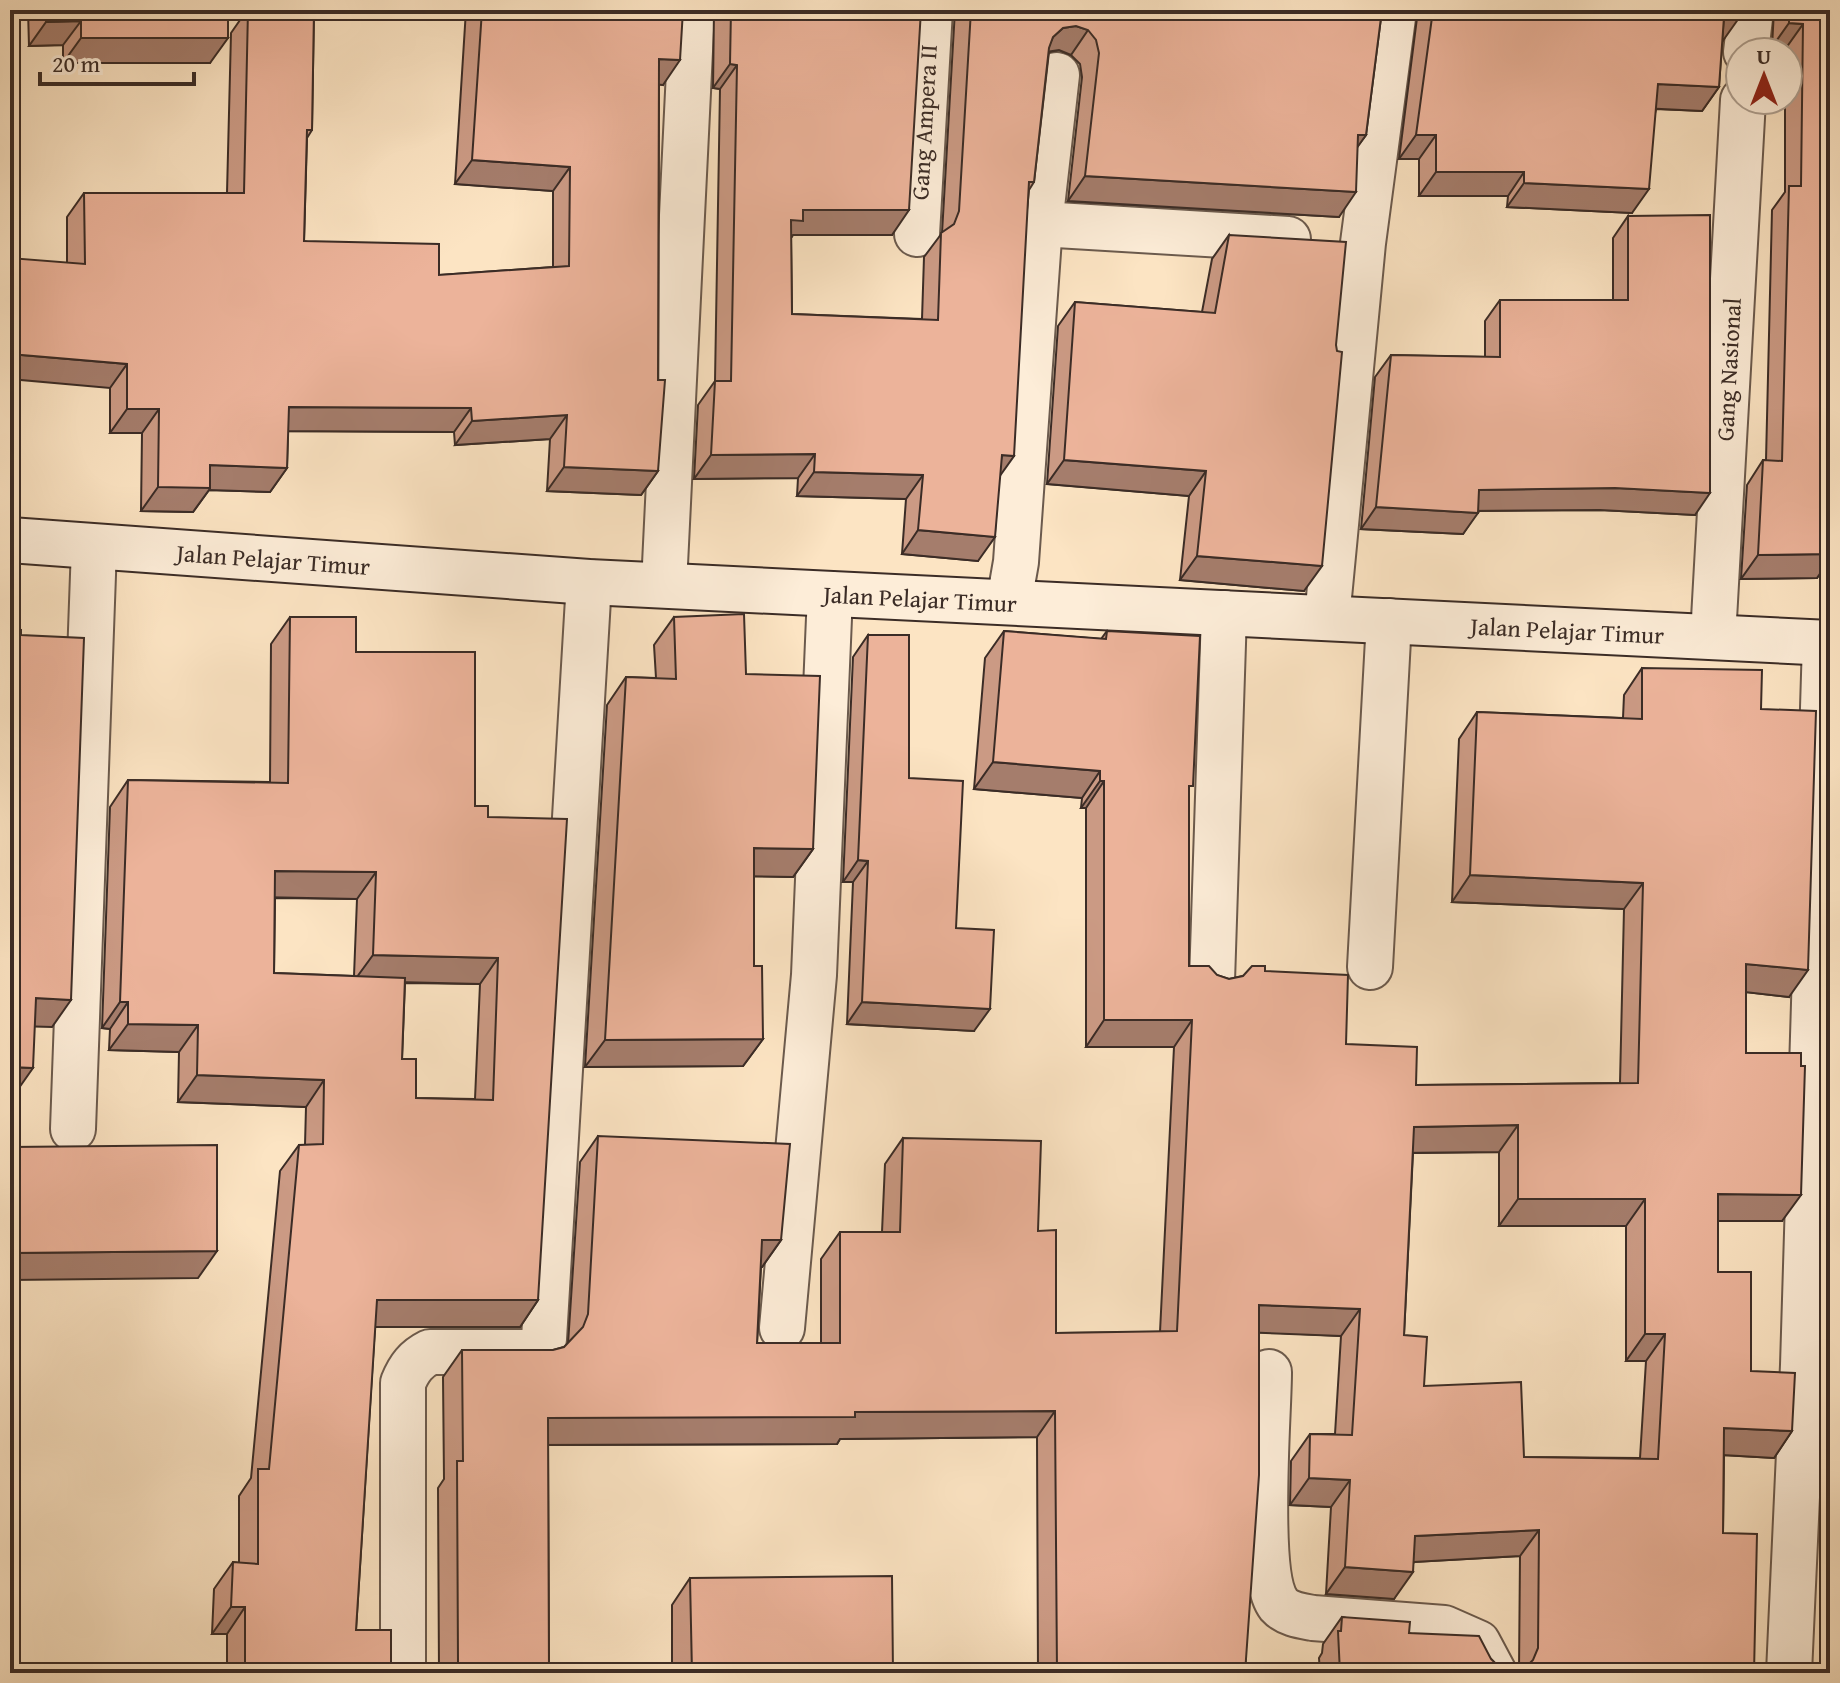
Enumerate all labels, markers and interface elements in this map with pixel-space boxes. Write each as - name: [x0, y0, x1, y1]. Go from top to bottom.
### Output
- scale bar: [40, 36, 194, 86]
- north arrow: [1724, 36, 1804, 116]
- text: U: [1757, 40, 1772, 72]
- street label: Gang Ampera II: [902, 43, 945, 201]
- text: 20 m: [52, 46, 100, 81]
- street label: Gang Nasional: [1706, 297, 1749, 442]
- street label: Jalan Pelajar Timur: [172, 534, 371, 584]
- street label: Jalan Pelajar Timur: [819, 576, 1018, 621]
- street label: Jalan Pelajar Timur: [1467, 608, 1665, 652]

